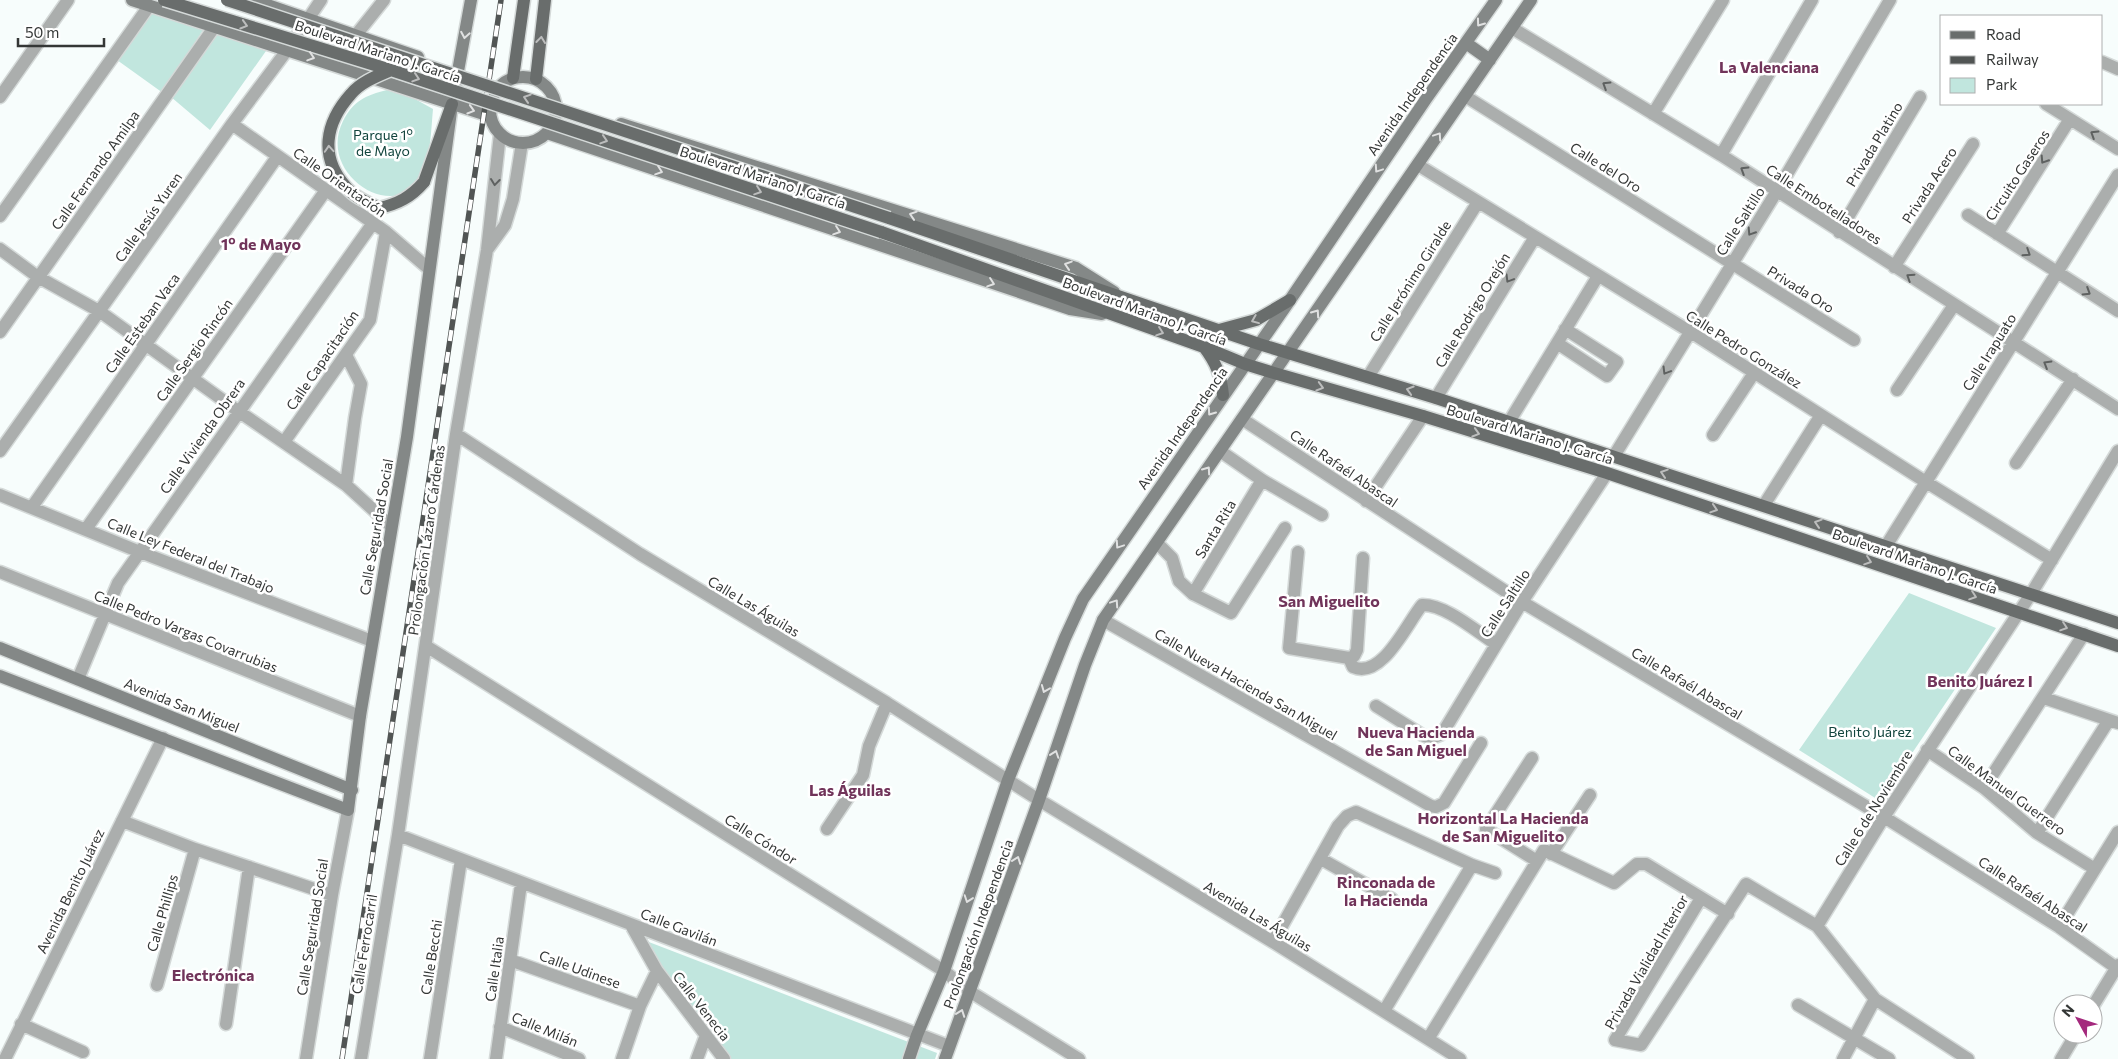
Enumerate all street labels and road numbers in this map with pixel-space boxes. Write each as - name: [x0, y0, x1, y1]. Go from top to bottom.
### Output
- street label: Boulevard Mariano J. García: [293, 16, 463, 86]
- street label: Avenida Independencia: [1363, 29, 1461, 159]
- street label: Privada Platino: [1842, 99, 1906, 189]
- street label: Calle Fernando Amilpa: [47, 107, 143, 233]
- street label: Circuito Gaseros: [1981, 126, 2053, 224]
- street label: Calle del Oro: [1567, 138, 1645, 196]
- street label: Boulevard Mariano J. García: [678, 142, 848, 212]
- street label: Calle Orientación: [290, 143, 390, 221]
- street label: Privada Acero: [1898, 144, 1960, 226]
- street label: Calle Embotelladores: [1763, 160, 1885, 248]
- street label: Calle Jesús Yuren: [111, 169, 185, 265]
- street label: Calle Saltillo: [1712, 183, 1768, 259]
- street label: Calle Jerónimo Giralde: [1366, 217, 1454, 345]
- street label: Calle Rodrigo Orejón: [1431, 249, 1513, 371]
- street label: Privada Oro: [1764, 262, 1838, 316]
- street label: Calle Esteban Vaca: [101, 270, 183, 376]
- street label: Boulevard Mariano J. García: [1061, 273, 1229, 349]
- street label: Calle Sergio Rincón: [152, 295, 236, 405]
- street label: Calle Pedro González: [1683, 306, 1805, 392]
- street label: Calle Capacitación: [282, 307, 362, 413]
- street label: Calle Irapuato: [1958, 310, 2020, 394]
- street label: Avenida Independencia: [1133, 363, 1231, 493]
- street label: Calle Vivienda Obrera: [156, 375, 248, 497]
- street label: Boulevard Mariano J. García: [1445, 401, 1615, 467]
- street label: Calle Rafaél Abascal: [1287, 426, 1401, 510]
- street label: Prolongación Lázaro Cárdenas: [404, 444, 448, 636]
- street label: Calle Seguridad Social: [356, 457, 396, 597]
- street label: Santa Rita: [1191, 497, 1239, 561]
- street label: Calle Ley Federal del Trabajo: [105, 514, 277, 596]
- street label: Boulevard Mariano J. García: [1830, 525, 2000, 597]
- street label: Calle Saltillo: [1477, 566, 1533, 640]
- street label: Calle Las Águilas: [705, 572, 803, 640]
- street label: Calle Pedro Vargas Covarrubias: [92, 586, 280, 676]
- street label: Calle Nueva Hacienda San Miguel: [1152, 625, 1340, 743]
- street label: Calle Rafaél Abascal: [1628, 643, 1746, 723]
- street label: Avenida San Miguel: [122, 674, 242, 736]
- street label: Calle Manuel Guerrero: [1945, 741, 2069, 839]
- street label: Calle 6 de Noviembre: [1830, 747, 1916, 869]
- street label: Calle Cóndor: [722, 810, 801, 868]
- street label: Avenida Benito Juárez: [32, 826, 108, 956]
- street label: Prolongación Independencia: [939, 837, 1017, 1011]
- street label: Calle Rafaél Abascal: [1975, 852, 2091, 936]
- street label: Calle Seguridad Social: [293, 857, 331, 997]
- street label: Calle Phillips: [143, 872, 181, 954]
- street label: Avenida Las Águilas: [1201, 877, 1315, 955]
- street label: Privada Vialidad Interior: [1601, 891, 1692, 1032]
- street label: Calle Ferrocarril: [348, 893, 380, 995]
- street label: Calle Gavilán: [638, 905, 720, 949]
- street label: Calle Becchi: [417, 918, 445, 996]
- street label: Calle Italia: [481, 935, 507, 1003]
- street label: Calle Udinese: [537, 946, 623, 992]
- street label: Calle Venecia: [670, 968, 734, 1044]
- street label: Calle Milán: [509, 1008, 581, 1050]

